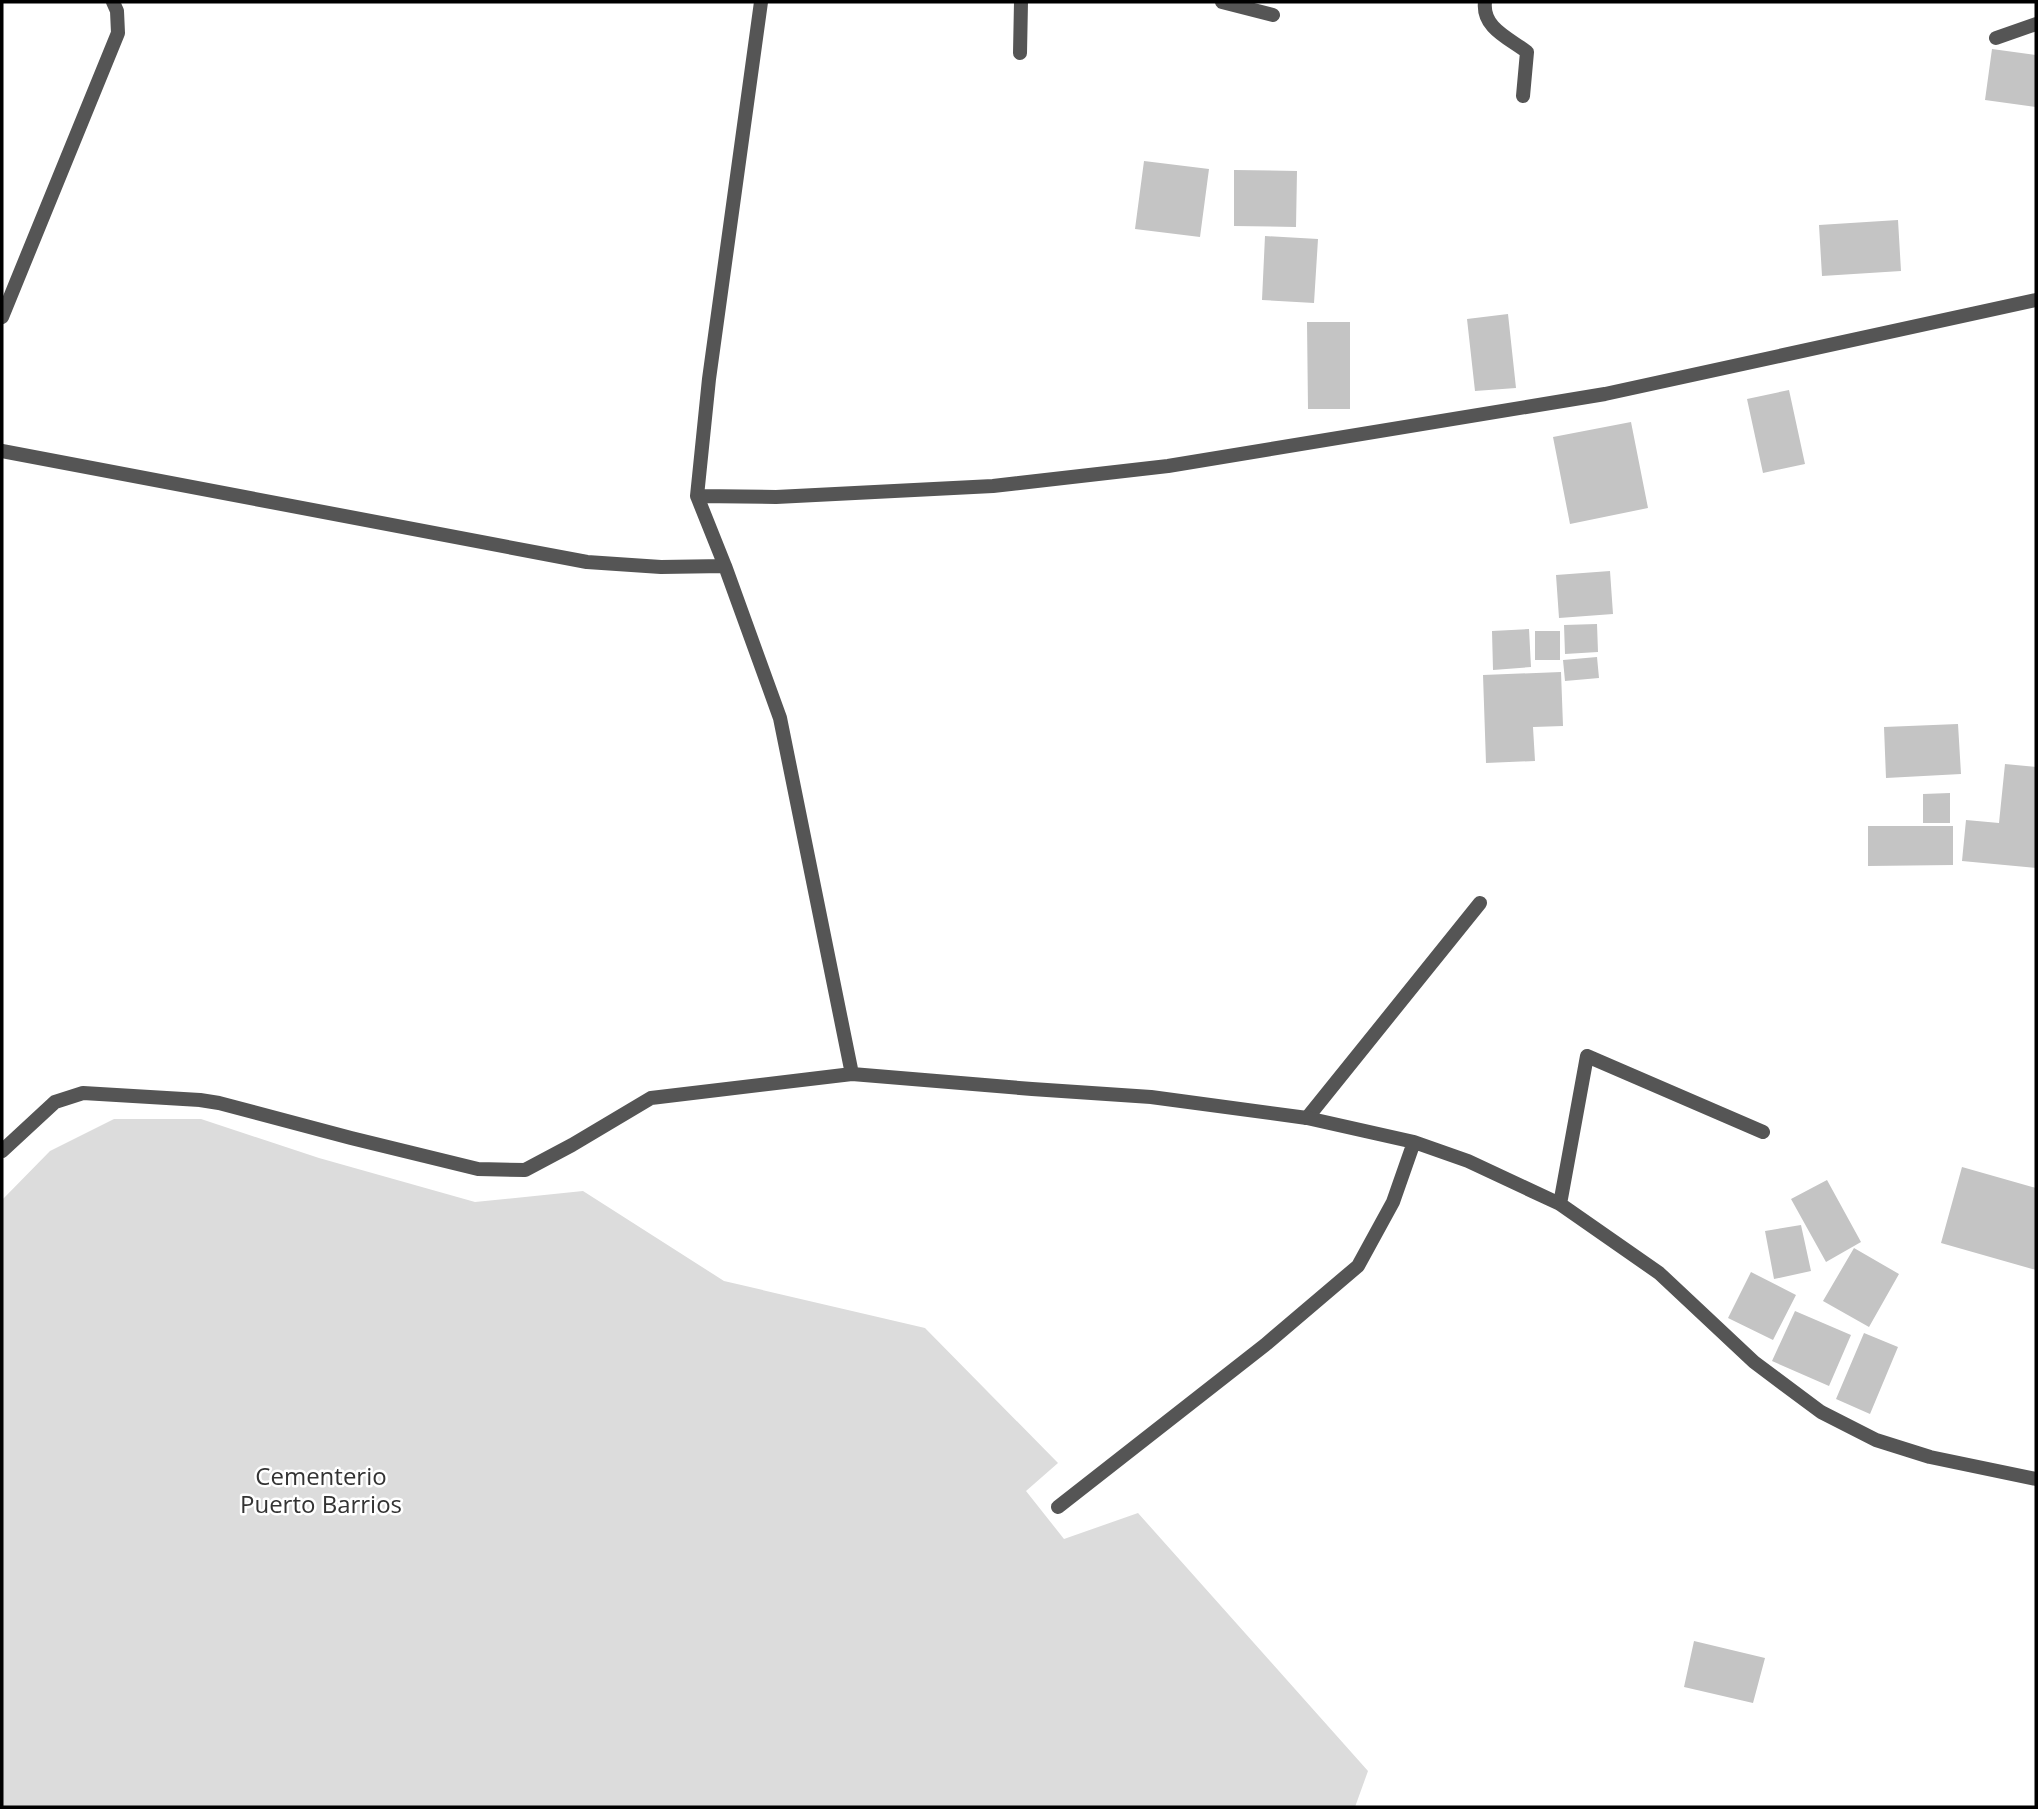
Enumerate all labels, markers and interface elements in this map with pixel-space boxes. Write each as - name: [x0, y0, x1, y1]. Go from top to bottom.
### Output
- park label: Cementerio Puerto Barrios: [240, 1459, 402, 1520]

